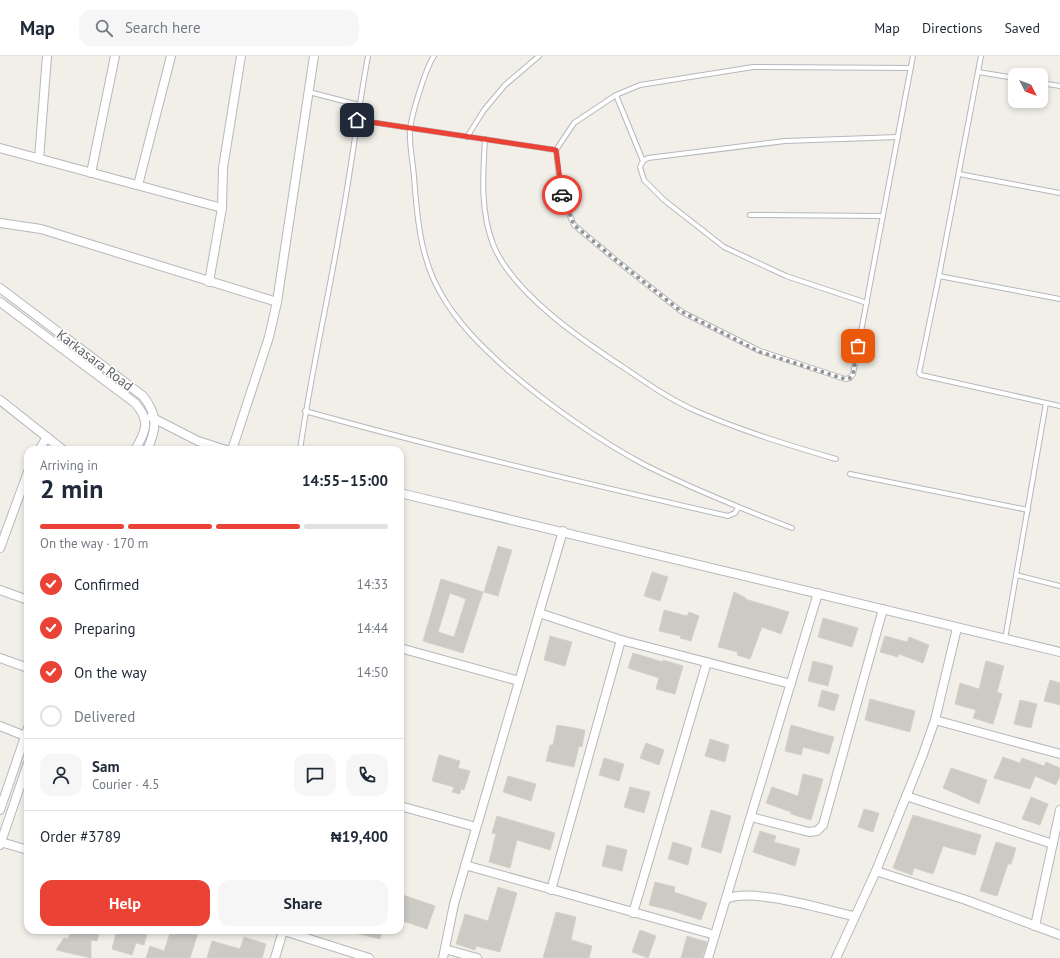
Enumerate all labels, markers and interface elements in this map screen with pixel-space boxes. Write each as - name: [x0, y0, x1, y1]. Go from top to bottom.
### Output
- search box: [79, 10, 359, 46]
- text: Map: [20, 16, 55, 40]
- icon: search: [93, 17, 115, 39]
- text: Search here: [125, 18, 201, 37]
- text: Map: [874, 19, 900, 37]
- text: Directions: [922, 19, 982, 37]
- text: Saved: [1004, 19, 1040, 37]
- north arrow: [1008, 68, 1048, 108]
- map controls: [1008, 68, 1048, 108]
- pin: [340, 103, 374, 137]
- icon: home: [346, 109, 368, 131]
- courier: [542, 175, 582, 215]
- icon: car: [551, 184, 573, 206]
- street label: Karkasara Road: [53, 325, 137, 395]
- pin: [841, 329, 875, 363]
- icon: bag: [847, 335, 869, 357]
- text: Arriving in: [40, 457, 98, 474]
- text: 14:55–15:00: [302, 471, 388, 490]
- text: 2 min: [40, 472, 103, 505]
- text: On the way · 170 m: [40, 535, 148, 552]
- icon: check: [40, 573, 62, 595]
- text: Confirmed: [74, 575, 139, 594]
- text: 14:33: [357, 576, 388, 593]
- icon: check: [40, 617, 62, 639]
- text: Preparing: [74, 619, 136, 638]
- text: 14:44: [357, 620, 388, 637]
- icon: check: [40, 661, 62, 683]
- text: On the way: [74, 663, 147, 682]
- text: 14:50: [357, 664, 388, 681]
- text: Delivered: [74, 707, 135, 726]
- button: person: [40, 754, 82, 796]
- button: chat: [294, 754, 336, 796]
- button: phone: [346, 754, 388, 796]
- text: Sam: [92, 757, 119, 776]
- text: Courier · 4.5: [92, 776, 159, 793]
- text: Order #3789: [40, 827, 121, 846]
- text: ₦19,400: [331, 827, 388, 846]
- button: Help: [40, 880, 210, 926]
- button: Share: [218, 880, 388, 926]

